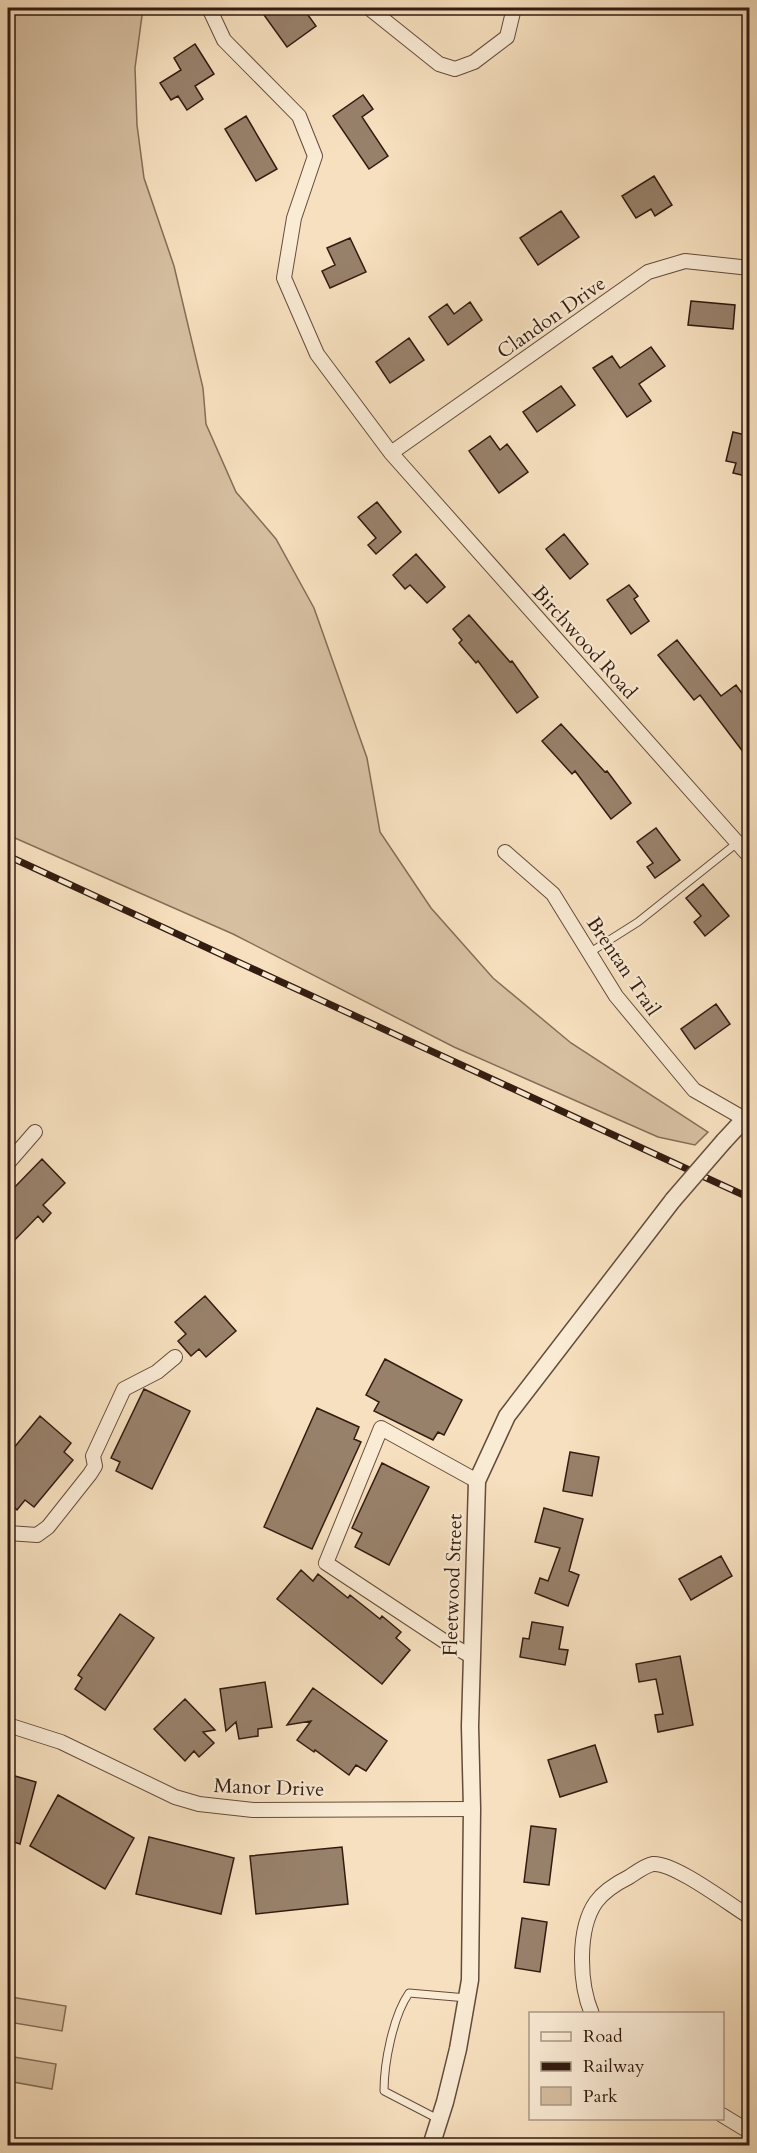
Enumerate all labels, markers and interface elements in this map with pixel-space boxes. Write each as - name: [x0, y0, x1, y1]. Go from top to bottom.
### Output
- street label: Clandon Drive: [492, 270, 611, 365]
- street label: Birchwood Road: [526, 580, 643, 705]
- street label: Brentan Trail: [580, 911, 667, 1021]
- street label: Fleetwood Street: [437, 1513, 469, 1657]
- street label: Manor Drive: [213, 1772, 325, 1803]
- legend: [529, 2012, 724, 2120]
- text: Road: [583, 2024, 623, 2049]
- text: Railway: [583, 2054, 645, 2079]
- text: Park: [583, 2084, 618, 2109]

